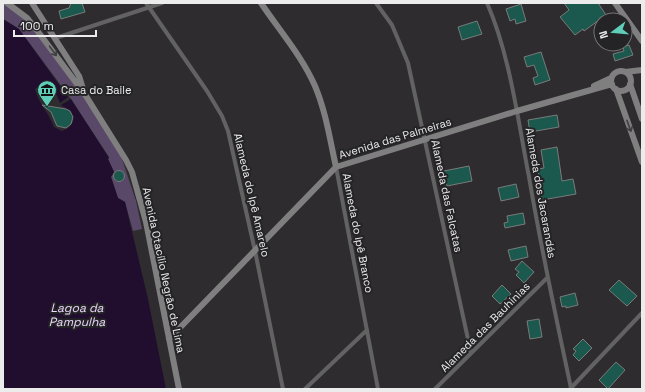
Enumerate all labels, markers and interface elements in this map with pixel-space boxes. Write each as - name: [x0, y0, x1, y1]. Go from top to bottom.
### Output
- scale bar: [14, 12, 96, 38]
- north arrow: [593, 12, 633, 52]
- text: 100 m: [20, 18, 54, 34]
- text: N: [596, 29, 611, 40]
- one-way arrow: [49, 45, 57, 56]
- museum icon: Casa do Baile: [36, 79, 58, 107]
- place label: Casa do Baile: [61, 83, 131, 97]
- street label: Avenida das Palmeiras: [337, 114, 453, 162]
- one-way arrow: [626, 119, 633, 132]
- street label: Alameda dos Jacarandás: [523, 127, 559, 260]
- street label: Alameda do Ipê Amarelo: [231, 132, 273, 258]
- street label: Alameda das Falcatas: [428, 138, 466, 254]
- street label: Alameda do Ipê Branco: [340, 172, 377, 294]
- street label: Avenida Otacílio Negrão de Lima: [140, 186, 189, 355]
- street label: Alameda das Bauhinias: [437, 279, 533, 375]
- water label: Lagoa da Pampulha: [49, 300, 105, 330]

